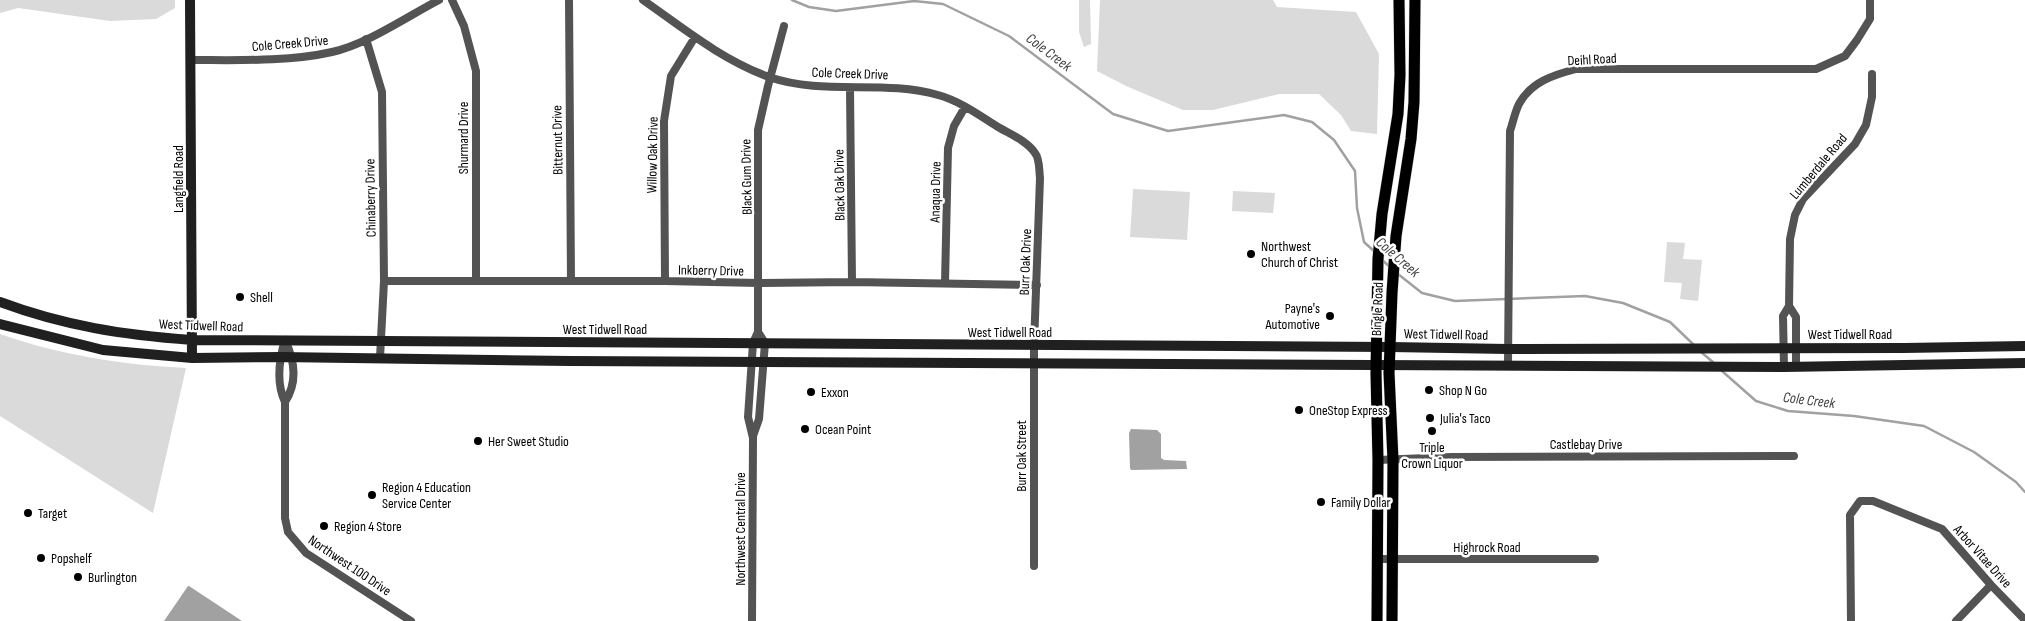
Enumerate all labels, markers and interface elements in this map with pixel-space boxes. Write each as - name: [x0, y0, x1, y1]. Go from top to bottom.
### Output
- water label: Cole Creek: [1022, 29, 1076, 76]
- street label: Cole Creek Drive: [251, 32, 329, 55]
- street label: Deihl Road: [1567, 50, 1617, 69]
- street label: Cole Creek Drive: [811, 64, 889, 83]
- street label: Shurmard Drive: [455, 102, 472, 174]
- street label: Bitternut Drive: [548, 105, 567, 175]
- street label: Willow Oak Drive: [643, 116, 662, 194]
- street label: Lumberdale Road: [1786, 130, 1851, 203]
- street label: Black Gum Drive: [737, 139, 756, 215]
- street label: Langfield Road: [170, 145, 187, 213]
- street label: Black Oak Drive: [830, 149, 849, 221]
- street label: Chinaberry Drive: [361, 159, 380, 237]
- street label: Anaqua Drive: [926, 161, 945, 224]
- street label: Burr Oak Drive: [1016, 228, 1035, 296]
- water label: Cole Creek: [1372, 233, 1424, 282]
- place label: Northwest Church of Christ: [1261, 238, 1338, 271]
- marker: Northwest Church of Christ: [1245, 248, 1257, 260]
- street label: Inkberry Drive: [678, 261, 744, 280]
- street label: Bingle Road: [1368, 281, 1387, 336]
- place label: Shell: [250, 289, 273, 306]
- marker: Shell: [234, 291, 246, 303]
- place label: Payne's Automotive: [1265, 300, 1320, 333]
- marker: Payne's Automotive: [1324, 310, 1336, 322]
- street label: West Tidwell Road: [159, 316, 244, 335]
- street label: West Tidwell Road: [563, 321, 647, 338]
- street label: West Tidwell Road: [968, 324, 1052, 341]
- street label: West Tidwell Road: [1404, 325, 1488, 344]
- street label: West Tidwell Road: [1808, 326, 1892, 343]
- place label: Shop N Go: [1439, 382, 1487, 399]
- place label: Exxon: [821, 384, 849, 401]
- marker: Shop N Go: [1423, 384, 1435, 396]
- marker: Exxon: [805, 386, 817, 398]
- water label: Cole Creek: [1782, 388, 1837, 413]
- place label: OneStop Express: [1309, 402, 1388, 419]
- marker: OneStop Express: [1293, 404, 1305, 416]
- place label: Julia's Taco: [1439, 410, 1491, 427]
- marker: Julia's Taco: [1424, 412, 1436, 424]
- street label: Burr Oak Street: [1013, 420, 1030, 492]
- place label: Ocean Point: [815, 421, 871, 438]
- marker: Ocean Point: [799, 423, 811, 435]
- marker: Triple Crown Liquor: [1426, 425, 1438, 437]
- place label: Her Sweet Studio: [488, 433, 569, 450]
- marker: Her Sweet Studio: [472, 435, 484, 447]
- street label: Castlebay Drive: [1550, 436, 1622, 453]
- place label: Triple Crown Liquor: [1401, 439, 1463, 472]
- street label: Northwest Central Drive: [732, 472, 749, 586]
- place label: Region 4 Education Service Center: [382, 479, 471, 512]
- marker: Region 4 Education Service Center: [366, 489, 378, 501]
- place label: Family Dollar: [1331, 494, 1391, 511]
- marker: Family Dollar: [1315, 496, 1327, 508]
- place label: Target: [38, 505, 67, 522]
- marker: Target: [22, 507, 34, 519]
- place label: Region 4 Store: [334, 518, 402, 535]
- marker: Region 4 Store: [318, 520, 330, 532]
- street label: Arbor Vitae Drive: [1949, 521, 2015, 591]
- street label: Northwest 100 Drive: [305, 531, 394, 599]
- street label: Highrock Road: [1453, 539, 1521, 556]
- place label: Popshelf: [51, 550, 93, 567]
- marker: Popshelf: [35, 552, 47, 564]
- place label: Burlington: [88, 569, 137, 586]
- marker: Burlington: [72, 571, 84, 583]

